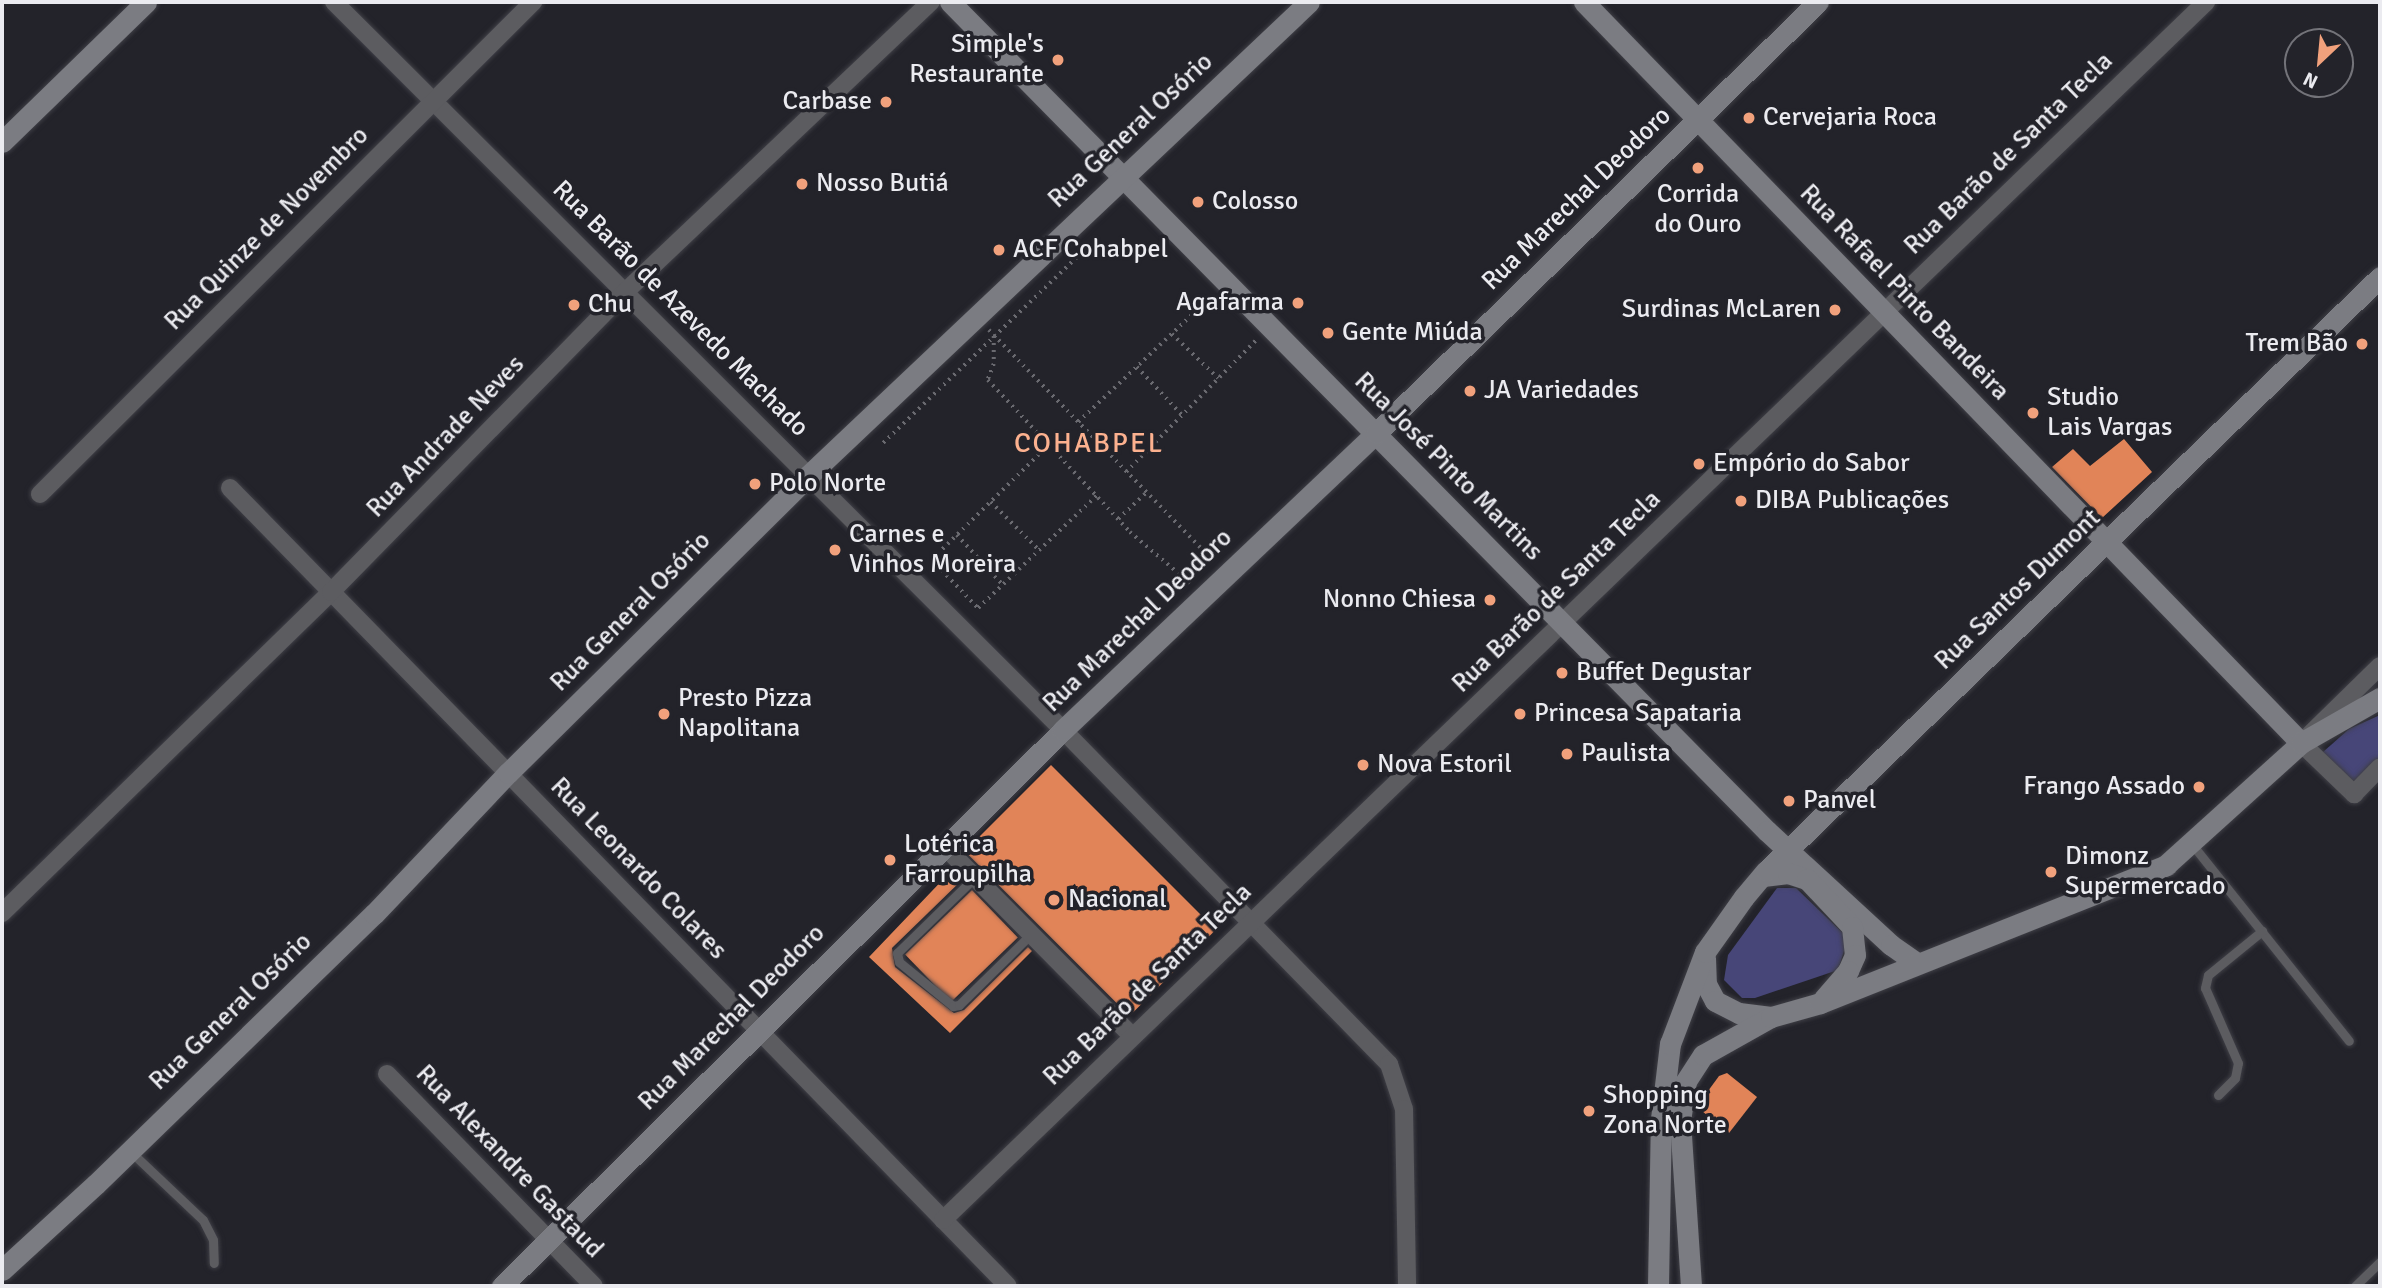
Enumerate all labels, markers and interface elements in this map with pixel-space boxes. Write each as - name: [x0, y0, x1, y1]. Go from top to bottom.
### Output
- north arrow: [2284, 28, 2354, 98]
- place label: Simple's Restaurante: [909, 29, 1044, 90]
- street label: Rua Barão de Santa Tecla: [1898, 46, 2120, 262]
- street label: Rua General Osório: [1042, 47, 1220, 215]
- marker: Simple's Restaurante: [1050, 52, 1066, 68]
- text: N: [2299, 66, 2322, 94]
- place label: Carbase: [782, 86, 872, 118]
- marker: Carbase: [878, 94, 894, 110]
- street label: Rua Marechal Deodoro: [1476, 101, 1678, 297]
- place label: Cervejaria Roca: [1763, 102, 1937, 134]
- marker: Cervejaria Roca: [1741, 110, 1757, 126]
- street label: Rua Quinze de Novembro: [159, 121, 375, 337]
- marker: Corrida do Ouro: [1690, 160, 1706, 176]
- place label: Nosso Butiá: [816, 168, 949, 200]
- street label: Rua Barão de Azevedo Machado: [545, 174, 815, 444]
- marker: Nosso Butiá: [794, 176, 810, 192]
- street label: Rua Rafael Pinto Bandeira: [1793, 178, 2015, 408]
- place label: Corrida do Ouro: [1655, 179, 1741, 241]
- place label: Colosso: [1212, 186, 1298, 218]
- marker: Colosso: [1190, 194, 1206, 210]
- place label: ACF Cohabpel: [1013, 234, 1168, 266]
- marker: ACF Cohabpel: [991, 242, 1007, 258]
- place label: Agafarma: [1176, 287, 1284, 319]
- place label: Chu: [588, 289, 632, 321]
- place label: Surdinas McLaren: [1622, 294, 1821, 326]
- marker: Agafarma: [1290, 295, 1306, 311]
- marker: Chu: [566, 297, 582, 313]
- marker: Surdinas McLaren: [1827, 302, 1843, 318]
- place label: Gente Miúda: [1342, 317, 1483, 349]
- marker: Gente Miúda: [1320, 325, 1336, 341]
- place label: Trem Bão: [2246, 328, 2348, 360]
- marker: Trem Bão: [2354, 336, 2370, 352]
- street label: Rua Andrade Neves: [361, 349, 531, 525]
- street label: Rua José Pinto Martins: [1347, 366, 1549, 568]
- place label: JA Variedades: [1484, 375, 1639, 407]
- place label: Studio Lais Vargas: [2047, 382, 2172, 444]
- marker: JA Variedades: [1462, 383, 1478, 399]
- marker: Studio Lais Vargas: [2025, 405, 2041, 421]
- district label: COHABPEL: [1015, 426, 1163, 460]
- place label: Empório do Sabor: [1713, 448, 1909, 480]
- marker: Empório do Sabor: [1691, 456, 1707, 472]
- place label: Polo Norte: [769, 468, 886, 500]
- marker: Polo Norte: [747, 476, 763, 492]
- street label: Rua Barão de Santa Tecla: [1446, 484, 1668, 700]
- place label: DIBA Publicações: [1755, 485, 1949, 517]
- marker: DIBA Publicações: [1733, 493, 1749, 509]
- street label: Rua Santos Dumont: [1929, 503, 2107, 677]
- place label: Carnes e Vinhos Moreira: [849, 519, 1016, 580]
- street label: Rua Marechal Deodoro: [1037, 523, 1239, 719]
- street label: Rua General Osório: [544, 525, 718, 699]
- marker: Carnes e Vinhos Moreira: [827, 542, 843, 558]
- place label: Nonno Chiesa: [1323, 584, 1476, 616]
- marker: Nonno Chiesa: [1482, 592, 1498, 608]
- place label: Buffet Degustar: [1576, 657, 1751, 689]
- marker: Buffet Degustar: [1554, 665, 1570, 681]
- place label: Presto Pizza Napolitana: [678, 683, 812, 744]
- place label: Princesa Sapataria: [1534, 698, 1742, 730]
- marker: Presto Pizza Napolitana: [656, 706, 672, 722]
- marker: Princesa Sapataria: [1512, 706, 1528, 722]
- place label: Paulista: [1581, 738, 1671, 770]
- marker: Paulista: [1559, 746, 1575, 762]
- place label: Nova Estoril: [1377, 749, 1512, 781]
- marker: Nova Estoril: [1355, 757, 1371, 773]
- place label: Frango Assado: [2023, 771, 2185, 803]
- street label: Rua Leonardo Colares: [543, 772, 733, 966]
- marker: Frango Assado: [2191, 779, 2207, 795]
- place label: Panvel: [1803, 785, 1876, 817]
- marker: Panvel: [1781, 793, 1797, 809]
- place label: Lotérica Farroupilha: [904, 829, 1032, 890]
- place label: Dimonz Supermercado: [2065, 841, 2225, 903]
- marker: Lotérica Farroupilha: [882, 852, 898, 868]
- marker: Dimonz Supermercado: [2043, 864, 2059, 880]
- street label: Rua Barão de Santa Tecla: [1037, 877, 1259, 1093]
- place label: Nacional: [1068, 884, 1167, 916]
- marker: Nacional: [1046, 892, 1062, 908]
- street label: Rua Marechal Deodoro: [632, 918, 832, 1118]
- street label: Rua General Osório: [143, 927, 319, 1097]
- street label: Rua Alexandre Gastaud: [409, 1059, 609, 1265]
- place label: Shopping Zona Norte: [1603, 1080, 1727, 1142]
- marker: Shopping Zona Norte: [1581, 1103, 1597, 1119]

